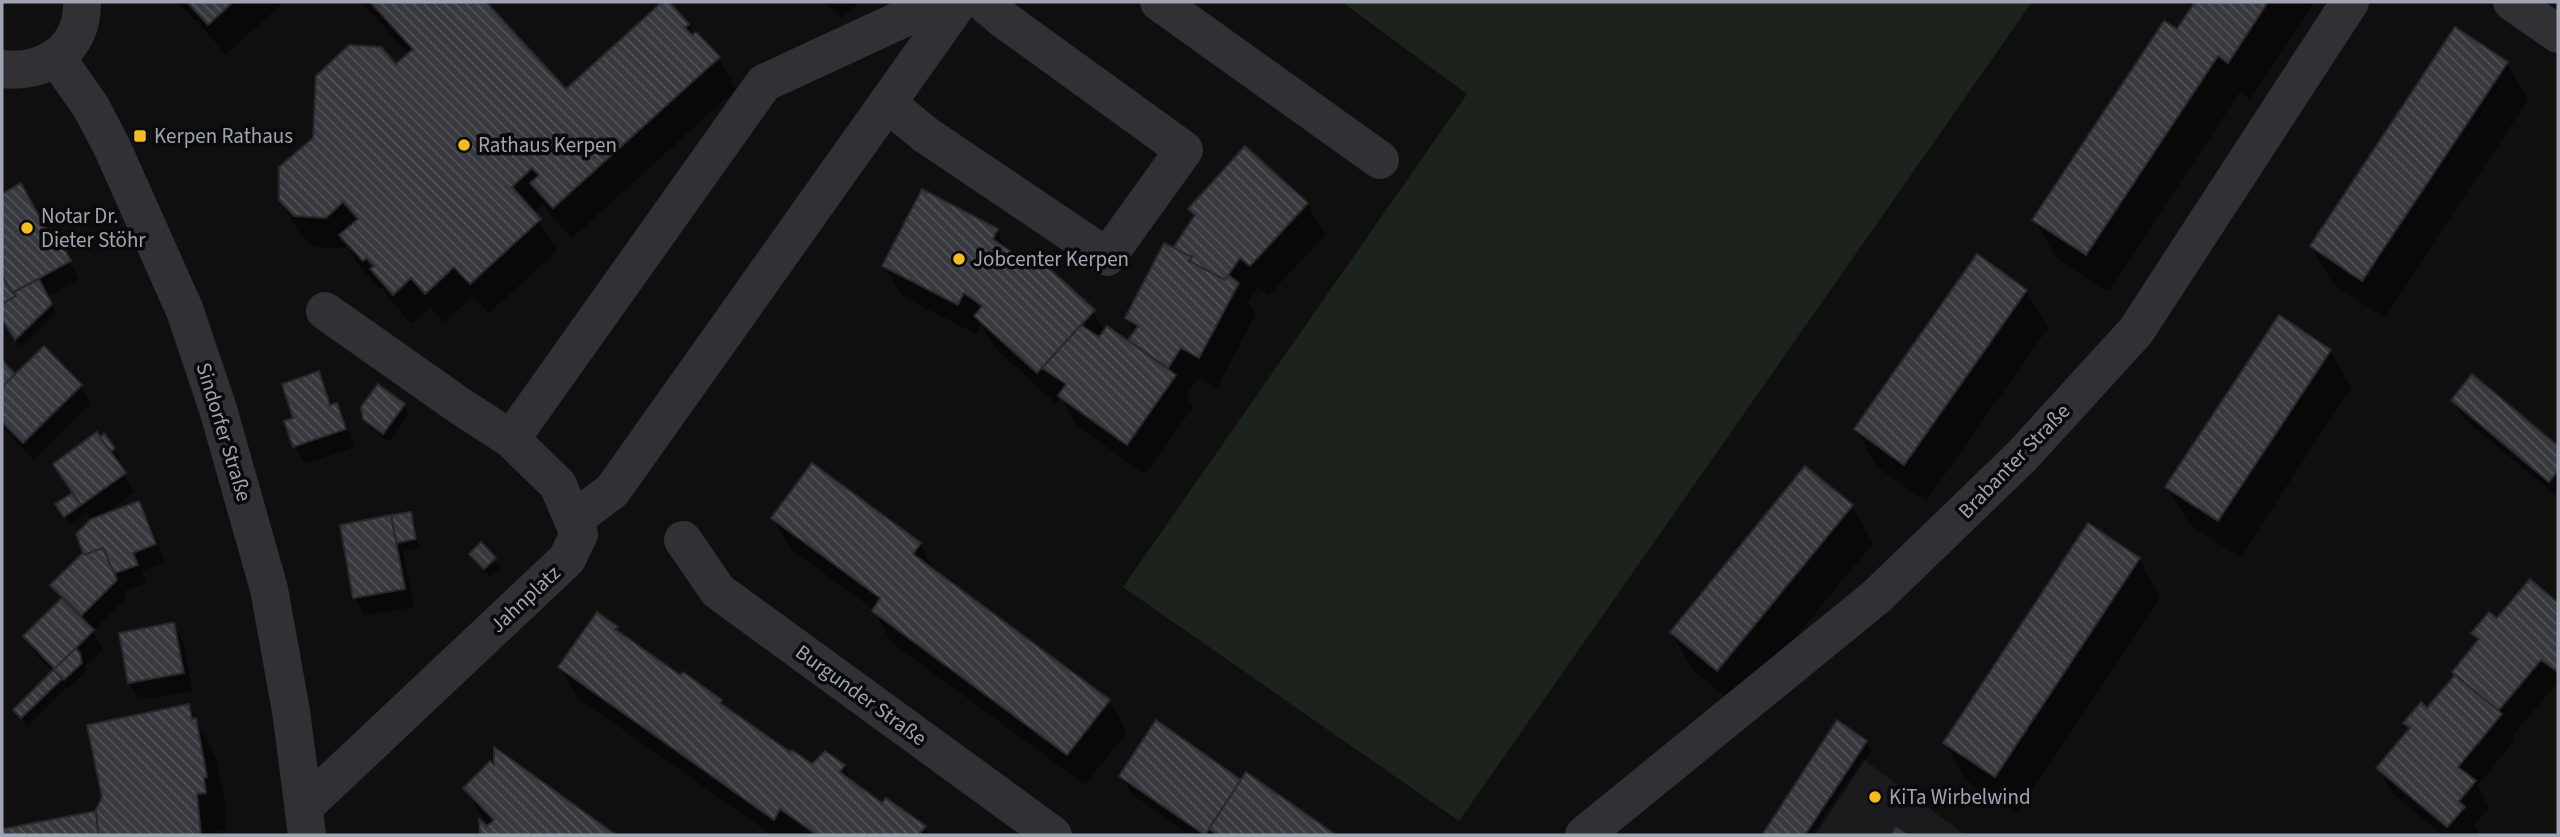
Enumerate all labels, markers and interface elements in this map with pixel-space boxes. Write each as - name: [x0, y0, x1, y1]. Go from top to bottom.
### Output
- place label: Kerpen Rathaus: [154, 121, 293, 151]
- marker: Kerpen Rathaus: [132, 128, 148, 144]
- place label: Rathaus Kerpen: [478, 130, 617, 160]
- marker: Rathaus Kerpen: [456, 137, 472, 153]
- place label: Notar Dr. Dieter Stöhr: [41, 201, 146, 255]
- marker: Notar Dr. Dieter Stöhr: [19, 220, 35, 236]
- place label: Jobcenter Kerpen: [973, 244, 1129, 274]
- marker: Jobcenter Kerpen: [951, 251, 967, 267]
- street label: Sindorfer Straße: [189, 359, 259, 505]
- street label: Brabanter Straße: [1951, 397, 2077, 525]
- street label: Jahnplatz: [483, 558, 567, 640]
- street label: Burgunder Straße: [789, 637, 933, 753]
- place label: KiTa Wirbelwind: [1889, 782, 2031, 812]
- marker: KiTa Wirbelwind: [1867, 789, 1883, 805]

